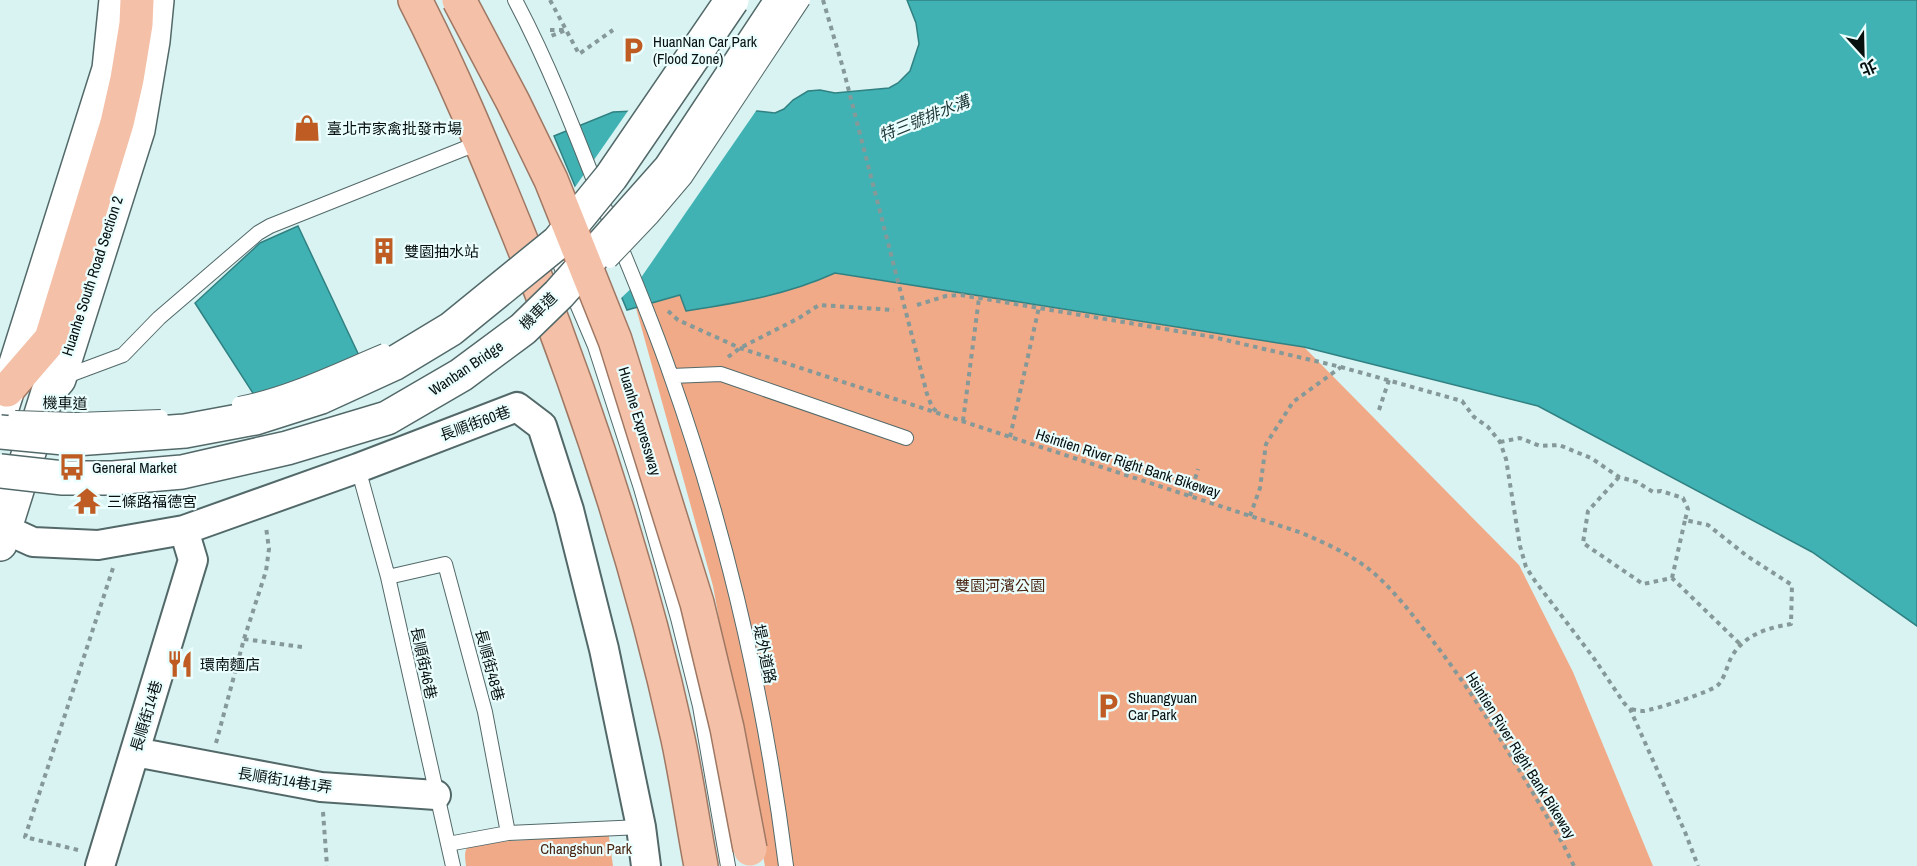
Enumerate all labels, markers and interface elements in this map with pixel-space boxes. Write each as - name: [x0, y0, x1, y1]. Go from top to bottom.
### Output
- north arrow: [1833, 24, 1893, 84]
- place label: HuanNan Car Park (Flood Zone): [653, 31, 758, 69]
- parking icon: HuanNan Car Park (Flood Zone): [618, 35, 648, 65]
- text: 北: [1857, 55, 1880, 81]
- water label: 特三號排水溝: [875, 89, 974, 146]
- shop icon: 臺北市家禽批發市場: [292, 113, 322, 143]
- place label: 臺北市家禽批發市場: [327, 118, 462, 139]
- street label: Huanhe South Road Section 2: [56, 193, 128, 359]
- building icon: 雙園抽水站: [369, 236, 399, 266]
- place label: 雙園抽水站: [404, 241, 479, 262]
- street label: 機車道: [515, 288, 561, 334]
- street label: Wanban Bridge: [425, 335, 507, 400]
- street label: Huanhe Expressway: [613, 364, 667, 479]
- street label: 機車道: [42, 392, 88, 414]
- street label: 長順街60巷: [437, 401, 513, 445]
- street label: Hsintien River Right Bank Bikeway: [1033, 423, 1224, 503]
- bus stop icon: General Market: [57, 452, 87, 482]
- place label: General Market: [92, 457, 177, 478]
- temple icon: 三條路福德宮: [72, 486, 102, 516]
- place label: 三條路福德宮: [107, 491, 197, 512]
- park label: 雙園河濱公園: [955, 575, 1045, 596]
- street label: 堤外道路: [748, 622, 782, 686]
- street label: 長順街46巷: [406, 625, 442, 701]
- street label: 長順街48巷: [470, 627, 510, 703]
- restaurant icon: 環南麵店: [165, 649, 195, 679]
- place label: 環南麵店: [200, 654, 260, 675]
- street label: Hsintien River Right Bank Bikeway: [1461, 668, 1581, 843]
- street label: 長順街14巷: [125, 678, 167, 754]
- place label: Shuangyuan Car Park: [1128, 687, 1197, 725]
- parking icon: Shuangyuan Car Park: [1093, 691, 1123, 721]
- street label: 長順街14巷1弄: [236, 762, 334, 798]
- park label: Changshun Park: [540, 838, 633, 859]

